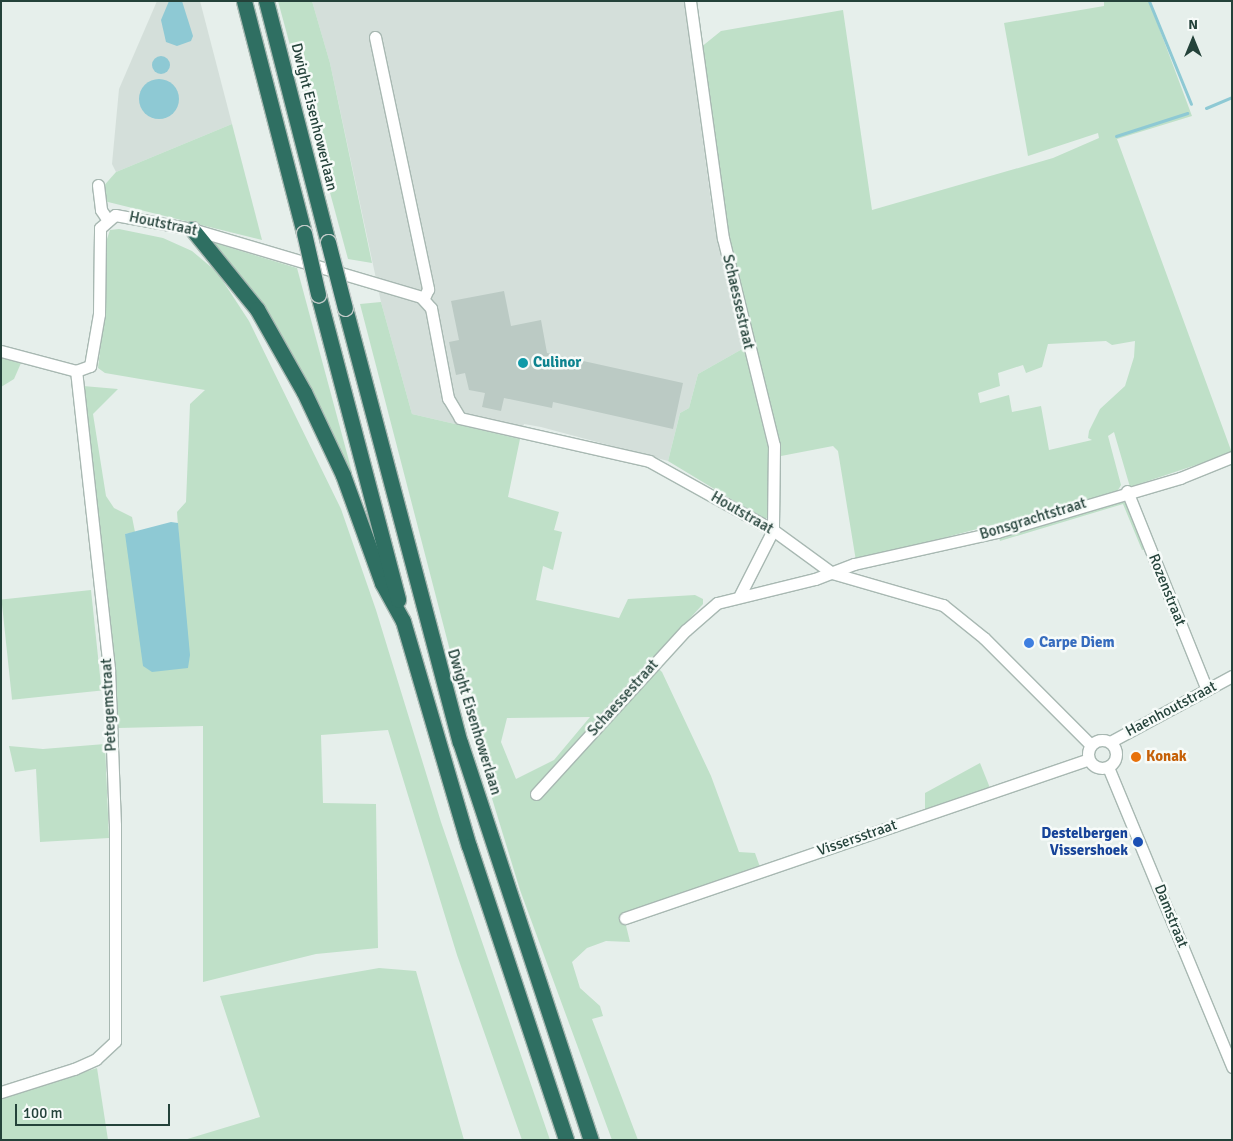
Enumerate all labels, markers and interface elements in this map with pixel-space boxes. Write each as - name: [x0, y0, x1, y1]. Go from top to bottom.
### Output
- north arrow: [1168, 15, 1218, 65]
- text: N: [1188, 16, 1198, 33]
- street label: Dwight Eisenhowerlaan: [287, 41, 341, 193]
- street label: Houtstraat: [127, 208, 199, 240]
- street label: Schaessestraat: [718, 253, 758, 351]
- place label: Culinor: [533, 354, 581, 372]
- marker: Culinor: [517, 357, 529, 369]
- street label: Houtstraat: [708, 488, 776, 538]
- street label: Bonsgrachtstraat: [978, 494, 1088, 544]
- street label: Rozenstraat: [1144, 551, 1190, 629]
- place label: Carpe Diem: [1039, 634, 1115, 652]
- marker: Carpe Diem: [1023, 637, 1035, 649]
- street label: Dwight Eisenhowerlaan: [443, 647, 505, 797]
- street label: Schaessestraat: [584, 656, 662, 740]
- street label: Petegemstraat: [98, 658, 120, 752]
- street label: Haenhoutstraat: [1122, 678, 1220, 740]
- place label: Konak: [1146, 748, 1187, 766]
- marker: Konak: [1130, 751, 1142, 763]
- street label: Vissersstraat: [815, 816, 899, 860]
- place label: Destelbergen Vissershoek: [1041, 824, 1128, 859]
- marker: Destelbergen Vissershoek: [1132, 836, 1144, 848]
- street label: Damstraat: [1150, 882, 1192, 950]
- scale bar: [18, 1094, 172, 1126]
- text: 100 m: [23, 1104, 63, 1122]

